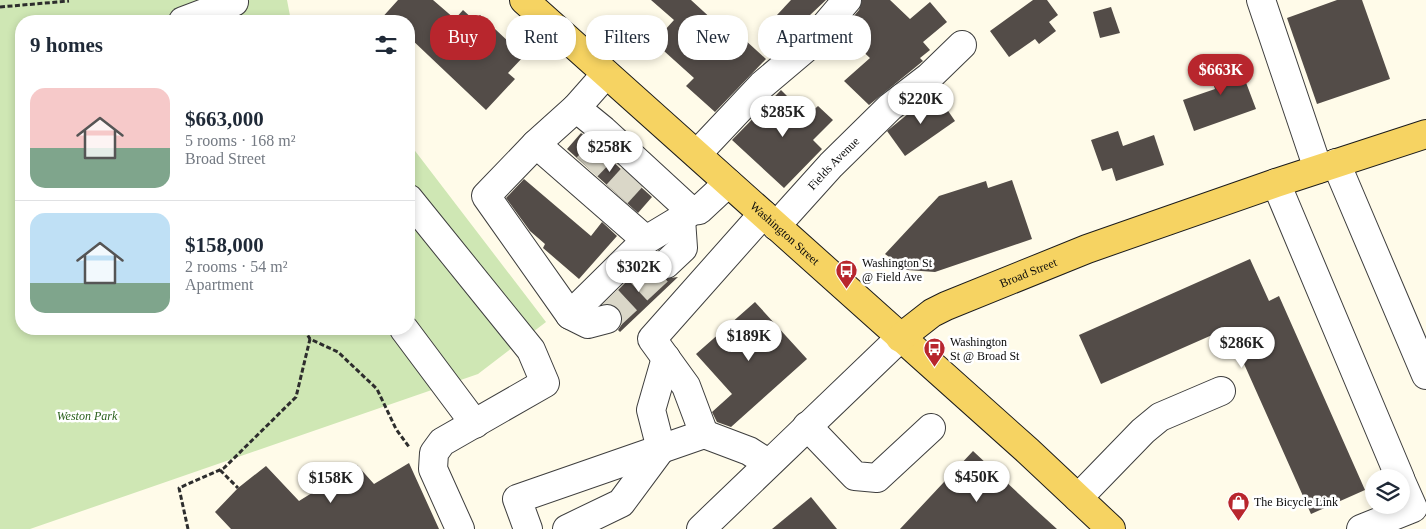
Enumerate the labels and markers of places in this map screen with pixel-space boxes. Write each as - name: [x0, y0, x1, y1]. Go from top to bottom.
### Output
- pin: $663K: [1186, 54, 1256, 96]
- pin: $220K: [886, 82, 956, 125]
- pin: $285K: [748, 96, 818, 138]
- pin: $258K: [575, 130, 645, 173]
- pin: $302K: [604, 250, 674, 293]
- place label: Washington St @ Field Ave: [862, 256, 933, 284]
- bus stop icon: Washington St @ Field Ave: [834, 258, 858, 289]
- pin: $189K: [714, 320, 784, 362]
- pin: $286K: [1207, 326, 1277, 369]
- place label: Washington St @ Broad St: [950, 335, 1020, 363]
- bus stop icon: Washington St @ Broad St: [922, 337, 946, 368]
- pin: $450K: [942, 460, 1012, 503]
- pin: $158K: [296, 462, 366, 504]
- shop icon: The Bicycle Link: [1226, 490, 1250, 521]
- place label: The Bicycle Link: [1254, 495, 1338, 509]

